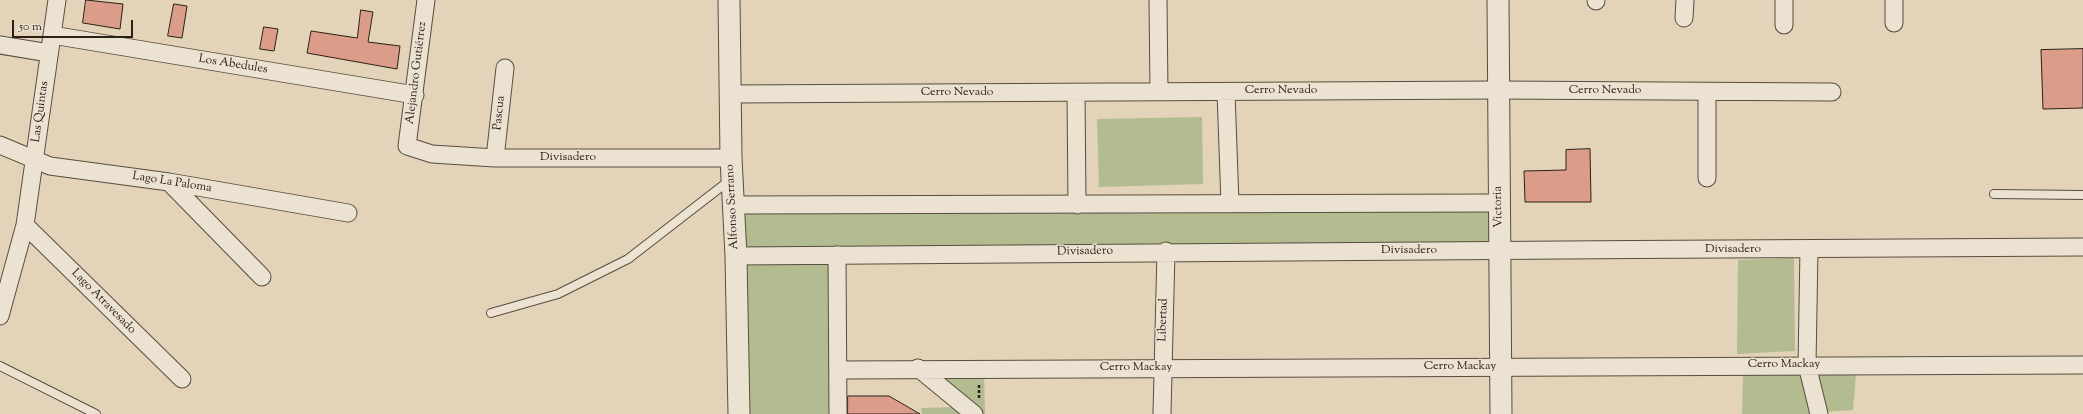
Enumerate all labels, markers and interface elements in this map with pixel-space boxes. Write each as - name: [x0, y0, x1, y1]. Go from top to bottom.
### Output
- scale bar: [14, 12, 135, 38]
- text: 50 m: [19, 18, 42, 36]
- street label: Alejandro Gutiérrez: [404, 21, 430, 125]
- street label: Los Abedules: [197, 52, 269, 78]
- street label: Las Quintas: [30, 80, 52, 144]
- street label: Cerro Nevado: [1245, 84, 1317, 98]
- street label: Cerro Nevado: [1569, 84, 1641, 98]
- street label: Cerro Nevado: [921, 86, 993, 100]
- street label: Pascua: [491, 95, 509, 131]
- street label: Divisadero: [540, 151, 596, 165]
- street label: Alfonso Serrano: [724, 164, 742, 250]
- street label: Lago La Paloma: [131, 170, 213, 196]
- street label: Victoria: [1491, 186, 1507, 228]
- street label: Divisadero: [1705, 243, 1761, 257]
- street label: Divisadero: [1057, 244, 1113, 260]
- street label: Divisadero: [1381, 244, 1437, 258]
- street label: Lago Atravesado: [68, 267, 138, 337]
- street label: Libertad: [1156, 298, 1172, 342]
- street label: Cerro Mackay: [1748, 358, 1820, 372]
- street label: Cerro Mackay: [1424, 360, 1496, 374]
- street label: Cerro Mackay: [1100, 361, 1172, 375]

